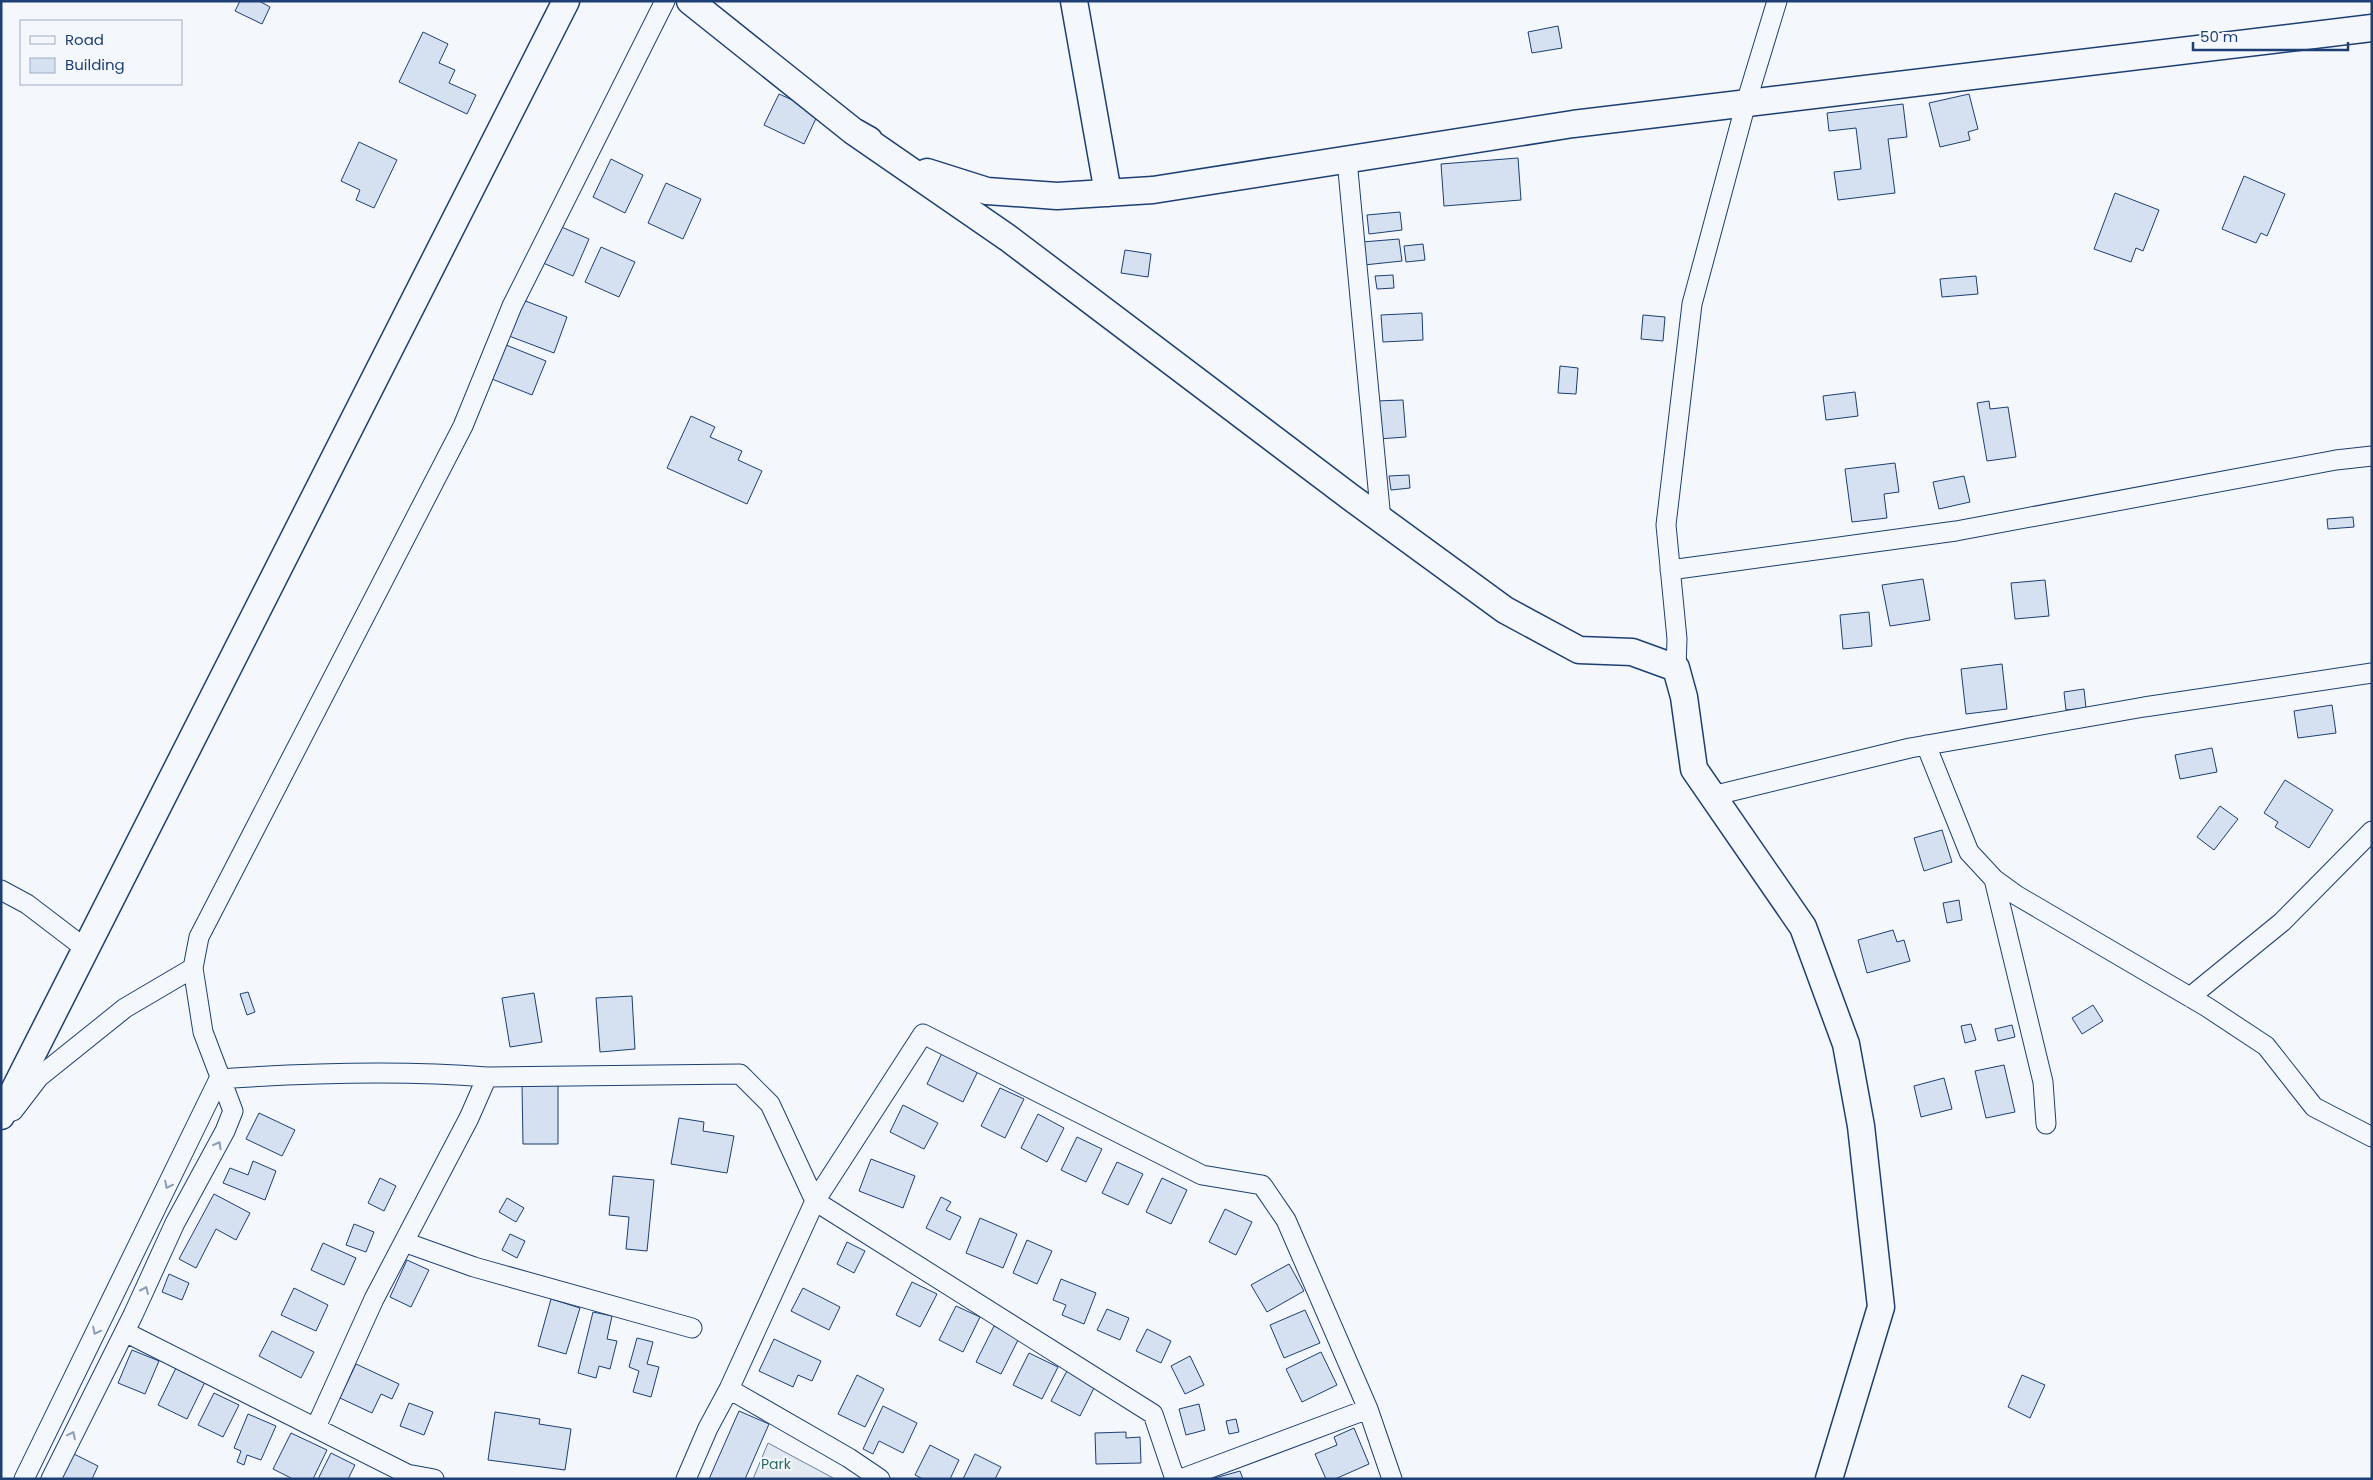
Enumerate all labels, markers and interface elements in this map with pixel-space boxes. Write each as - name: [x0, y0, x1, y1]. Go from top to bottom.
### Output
- legend: [20, 20, 182, 85]
- scale bar: [2193, 20, 2348, 52]
- text: 50 m: [2200, 26, 2238, 47]
- text: Road: [65, 29, 104, 50]
- text: Building: [65, 54, 125, 75]
- one-way arrow: [212, 1141, 222, 1150]
- one-way arrow: [164, 1180, 174, 1189]
- one-way arrow: [139, 1286, 149, 1295]
- one-way arrow: [92, 1326, 102, 1335]
- one-way arrow: [66, 1431, 77, 1440]
- park label: Park: [761, 1454, 792, 1474]

